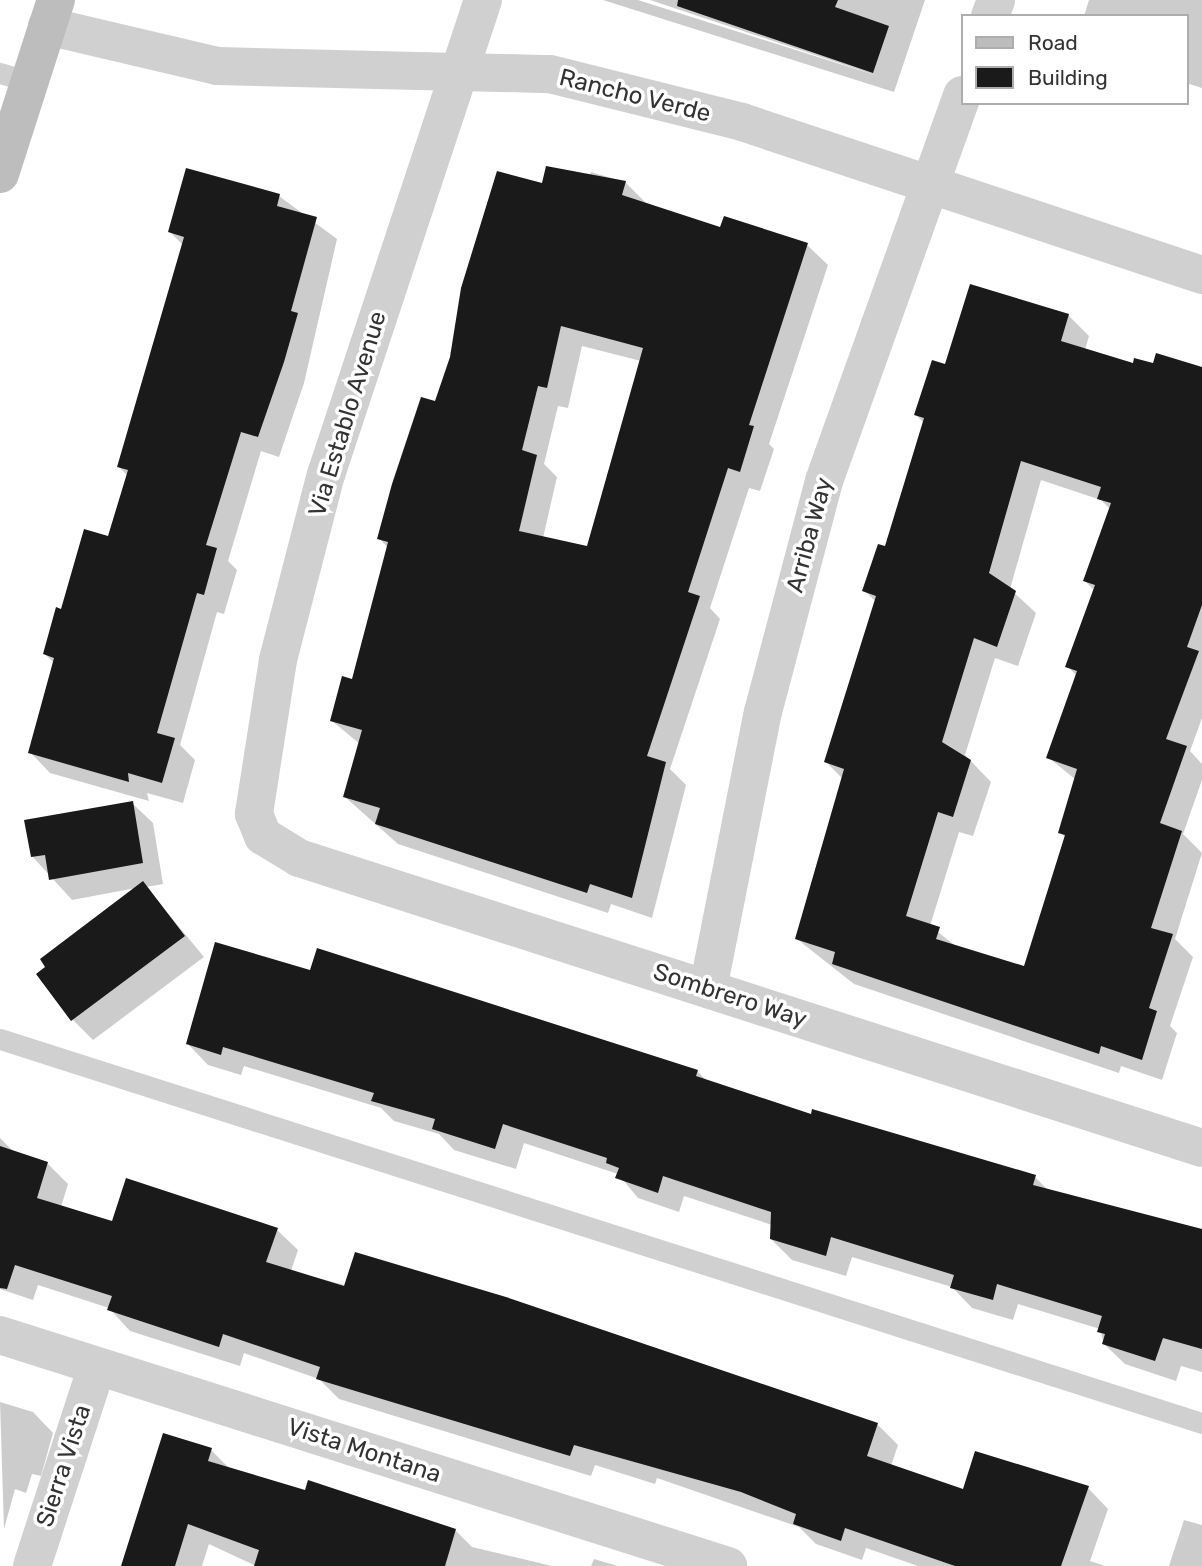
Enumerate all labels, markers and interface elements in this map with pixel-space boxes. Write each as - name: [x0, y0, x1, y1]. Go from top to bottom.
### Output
- legend: [960, 14, 1188, 105]
- text: Road: [1028, 30, 1078, 55]
- street label: Rancho Verde: [556, 63, 714, 129]
- text: Building: [1028, 65, 1108, 90]
- street label: Via Establo Avenue: [303, 308, 393, 520]
- street label: Arriba Way: [781, 474, 839, 596]
- street label: Sombrero Way: [649, 958, 811, 1034]
- street label: Sierra Vista: [31, 1401, 97, 1531]
- street label: Vista Montana: [284, 1413, 444, 1489]

